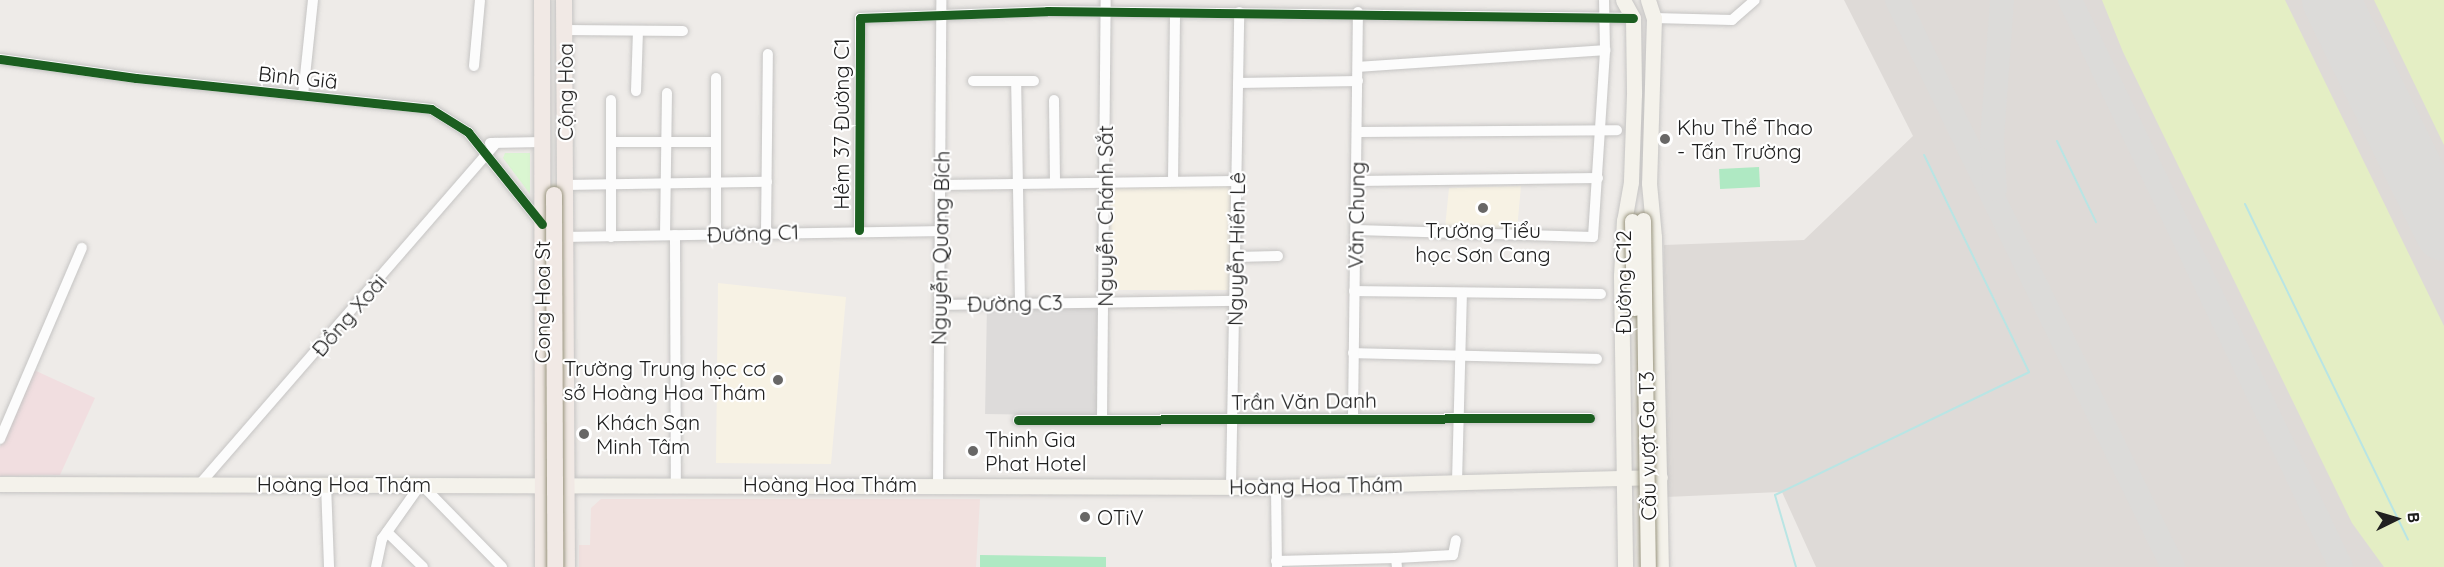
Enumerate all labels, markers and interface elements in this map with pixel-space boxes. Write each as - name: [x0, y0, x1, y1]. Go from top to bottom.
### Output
- street label: Hẻm 37 Đường C1: [828, 38, 854, 210]
- street label: Cộng Hòa: [552, 43, 578, 141]
- street label: Bình Giã: [257, 60, 339, 94]
- place label: Khu Thể Thao - Tấn Trường: [1677, 114, 1813, 164]
- street label: Nguyễn Chánh Sắt: [1092, 125, 1118, 307]
- marker: Khu Thể Thao - Tấn Trường: [1658, 132, 1672, 146]
- street label: Nguyễn Quang Bích: [926, 150, 954, 346]
- street label: Văn Chung: [1342, 161, 1370, 269]
- street label: Nguyễn Hiến Lê: [1222, 172, 1250, 326]
- marker: Trường Tiểu học Sơn Cang: [1476, 201, 1490, 215]
- place label: Trường Tiểu học Sơn Cang: [1415, 217, 1551, 267]
- street label: Đường C1: [706, 219, 800, 247]
- street label: Đường C12: [1610, 230, 1636, 334]
- street label: Cong Hoa St: [529, 241, 555, 363]
- street label: Đồng Xoài: [306, 269, 392, 361]
- street label: Đường C3: [967, 290, 1063, 316]
- place label: Trường Trung học cơ sở Hoàng Hoa Thám: [563, 355, 766, 405]
- street label: Cầu vượt Ga T3: [1633, 371, 1661, 521]
- marker: Trường Trung học cơ sở Hoàng Hoa Thám: [771, 373, 785, 387]
- street label: Trần Văn Danh: [1231, 387, 1377, 415]
- place label: Khách Sạn Minh Tâm: [596, 409, 700, 459]
- place label: Thinh Gia Phat Hotel: [985, 426, 1087, 476]
- marker: Khách Sạn Minh Tâm: [577, 427, 591, 441]
- marker: Thinh Gia Phat Hotel: [966, 444, 980, 458]
- street label: Hoàng Hoa Thám: [257, 471, 431, 497]
- street label: Hoàng Hoa Thám: [743, 471, 917, 497]
- street label: Hoàng Hoa Thám: [1229, 471, 1403, 499]
- north arrow: [2366, 489, 2426, 549]
- place label: OTiV: [1097, 504, 1144, 530]
- marker: OTiV: [1078, 510, 1092, 524]
- text: B: [2404, 511, 2424, 524]

